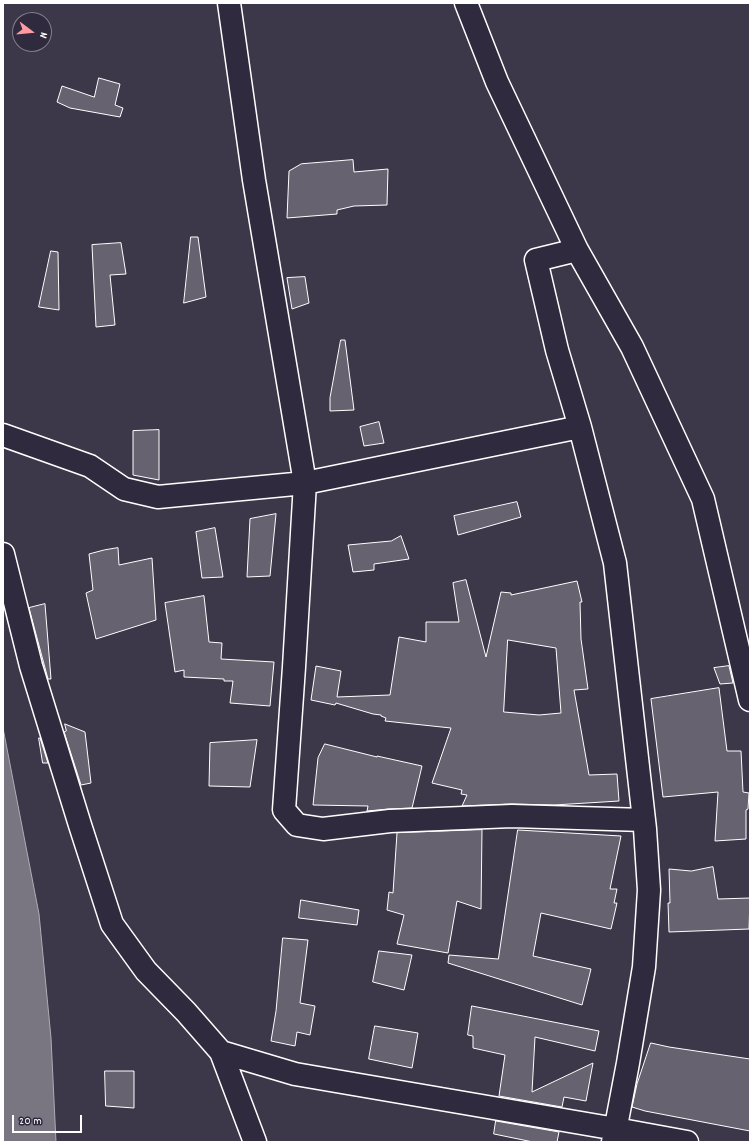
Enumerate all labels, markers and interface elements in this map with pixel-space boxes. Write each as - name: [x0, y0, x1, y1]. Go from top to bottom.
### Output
- north arrow: [12, 12, 52, 52]
- text: N: [34, 30, 51, 40]
- scale bar: [14, 1107, 84, 1133]
- text: 20 m: [19, 1113, 42, 1130]

